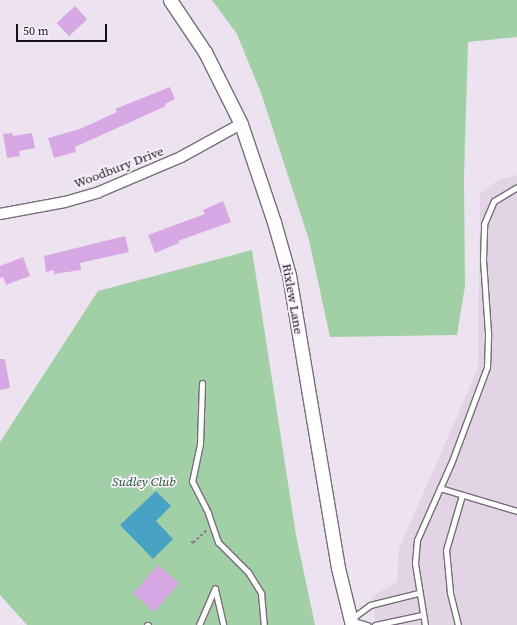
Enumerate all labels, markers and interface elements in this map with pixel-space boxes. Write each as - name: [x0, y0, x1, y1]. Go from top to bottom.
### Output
- scale bar: [18, 16, 109, 42]
- text: 50 m: [23, 23, 49, 39]
- street label: Woodbury Drive: [72, 144, 166, 192]
- street label: Rixlew Lane: [278, 263, 306, 335]
- park label: Sudley Club: [112, 474, 176, 490]

